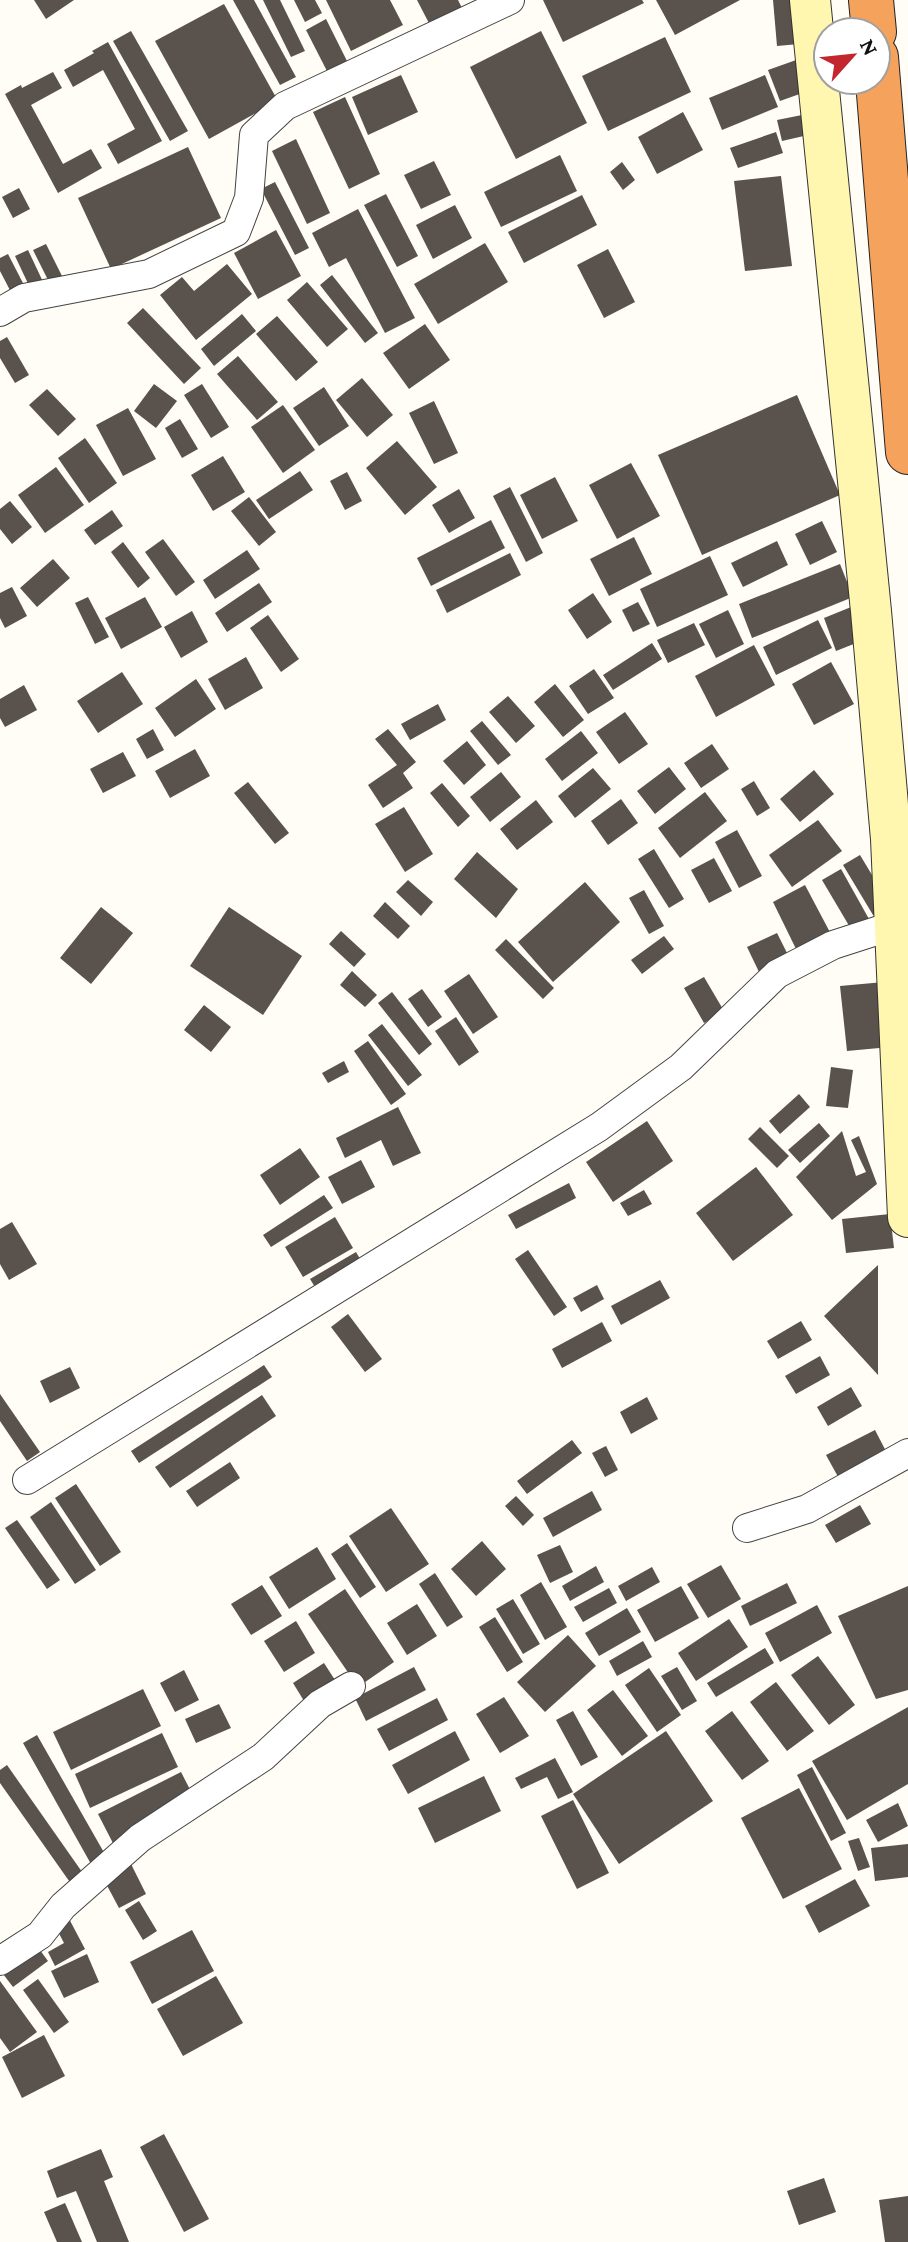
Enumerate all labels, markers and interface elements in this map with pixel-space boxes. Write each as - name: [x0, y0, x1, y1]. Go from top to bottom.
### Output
- north arrow: [812, 16, 892, 96]
- text: N: [855, 35, 884, 60]

